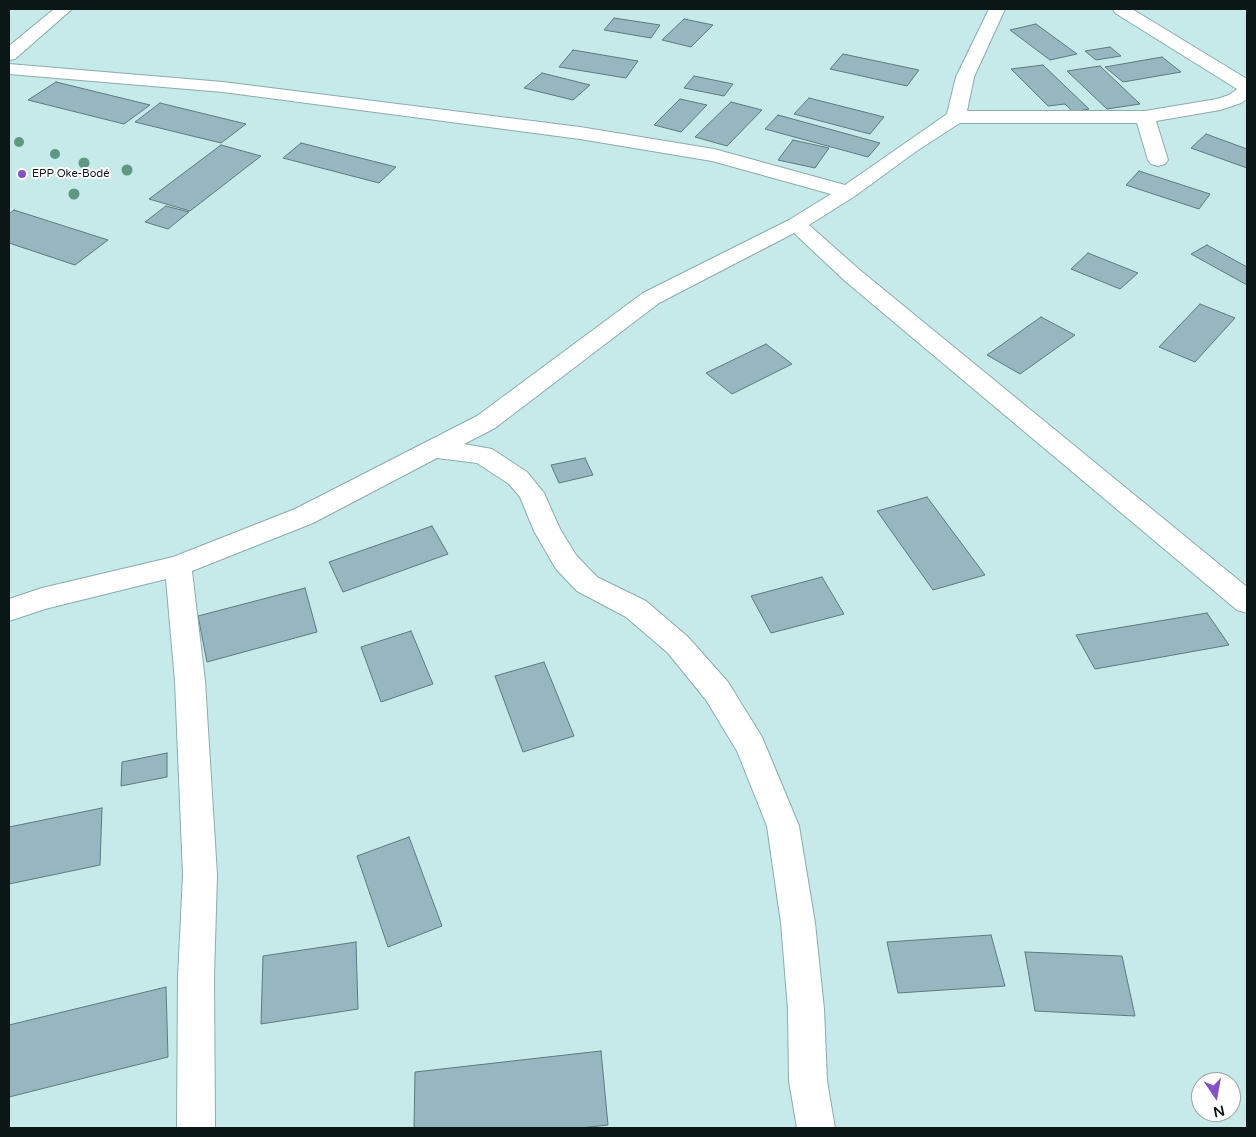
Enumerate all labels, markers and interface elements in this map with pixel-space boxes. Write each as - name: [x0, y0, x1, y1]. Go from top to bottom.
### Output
- place label: EPP Oke-Bodé: [32, 167, 110, 181]
- marker: EPP Oke-Bodé: [16, 168, 28, 180]
- north arrow: [1191, 1072, 1241, 1122]
- text: N: [1212, 1102, 1226, 1121]

